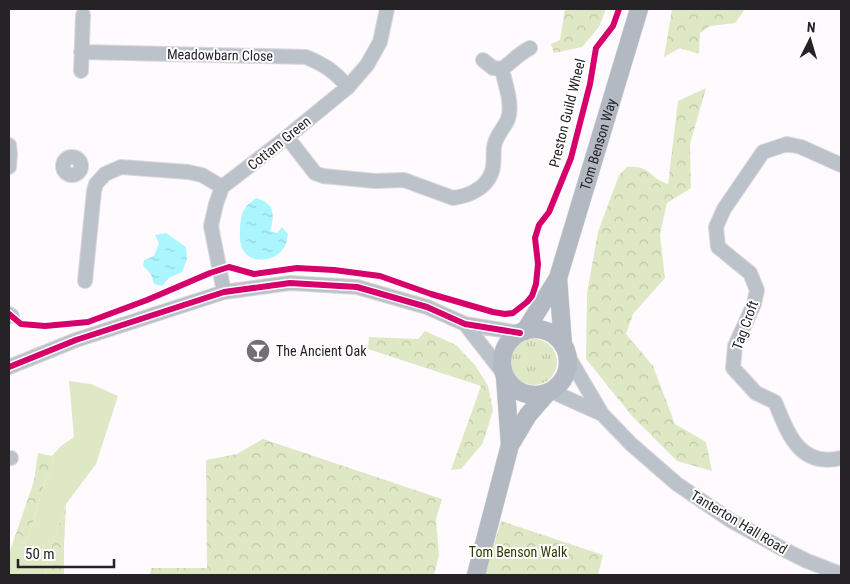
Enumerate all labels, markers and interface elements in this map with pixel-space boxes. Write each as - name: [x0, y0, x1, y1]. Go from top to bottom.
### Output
- north arrow: [785, 15, 835, 65]
- text: N: [806, 19, 816, 35]
- street label: Meadowbarn Close: [167, 46, 274, 64]
- street label: Preston Guild Wheel: [546, 57, 588, 169]
- street label: Tom Benson Way: [577, 97, 620, 192]
- street label: Cottam Green: [244, 113, 314, 173]
- street label: Tag Croft: [729, 298, 761, 352]
- bar icon: The Ancient Oak: [245, 338, 271, 364]
- place label: The Ancient Oak: [276, 343, 367, 359]
- street label: Tanterton Hall Road: [688, 487, 790, 557]
- scale bar: [18, 536, 114, 568]
- park label: Tom Benson Walk: [469, 544, 568, 560]
- text: 50 m: [25, 545, 55, 563]

